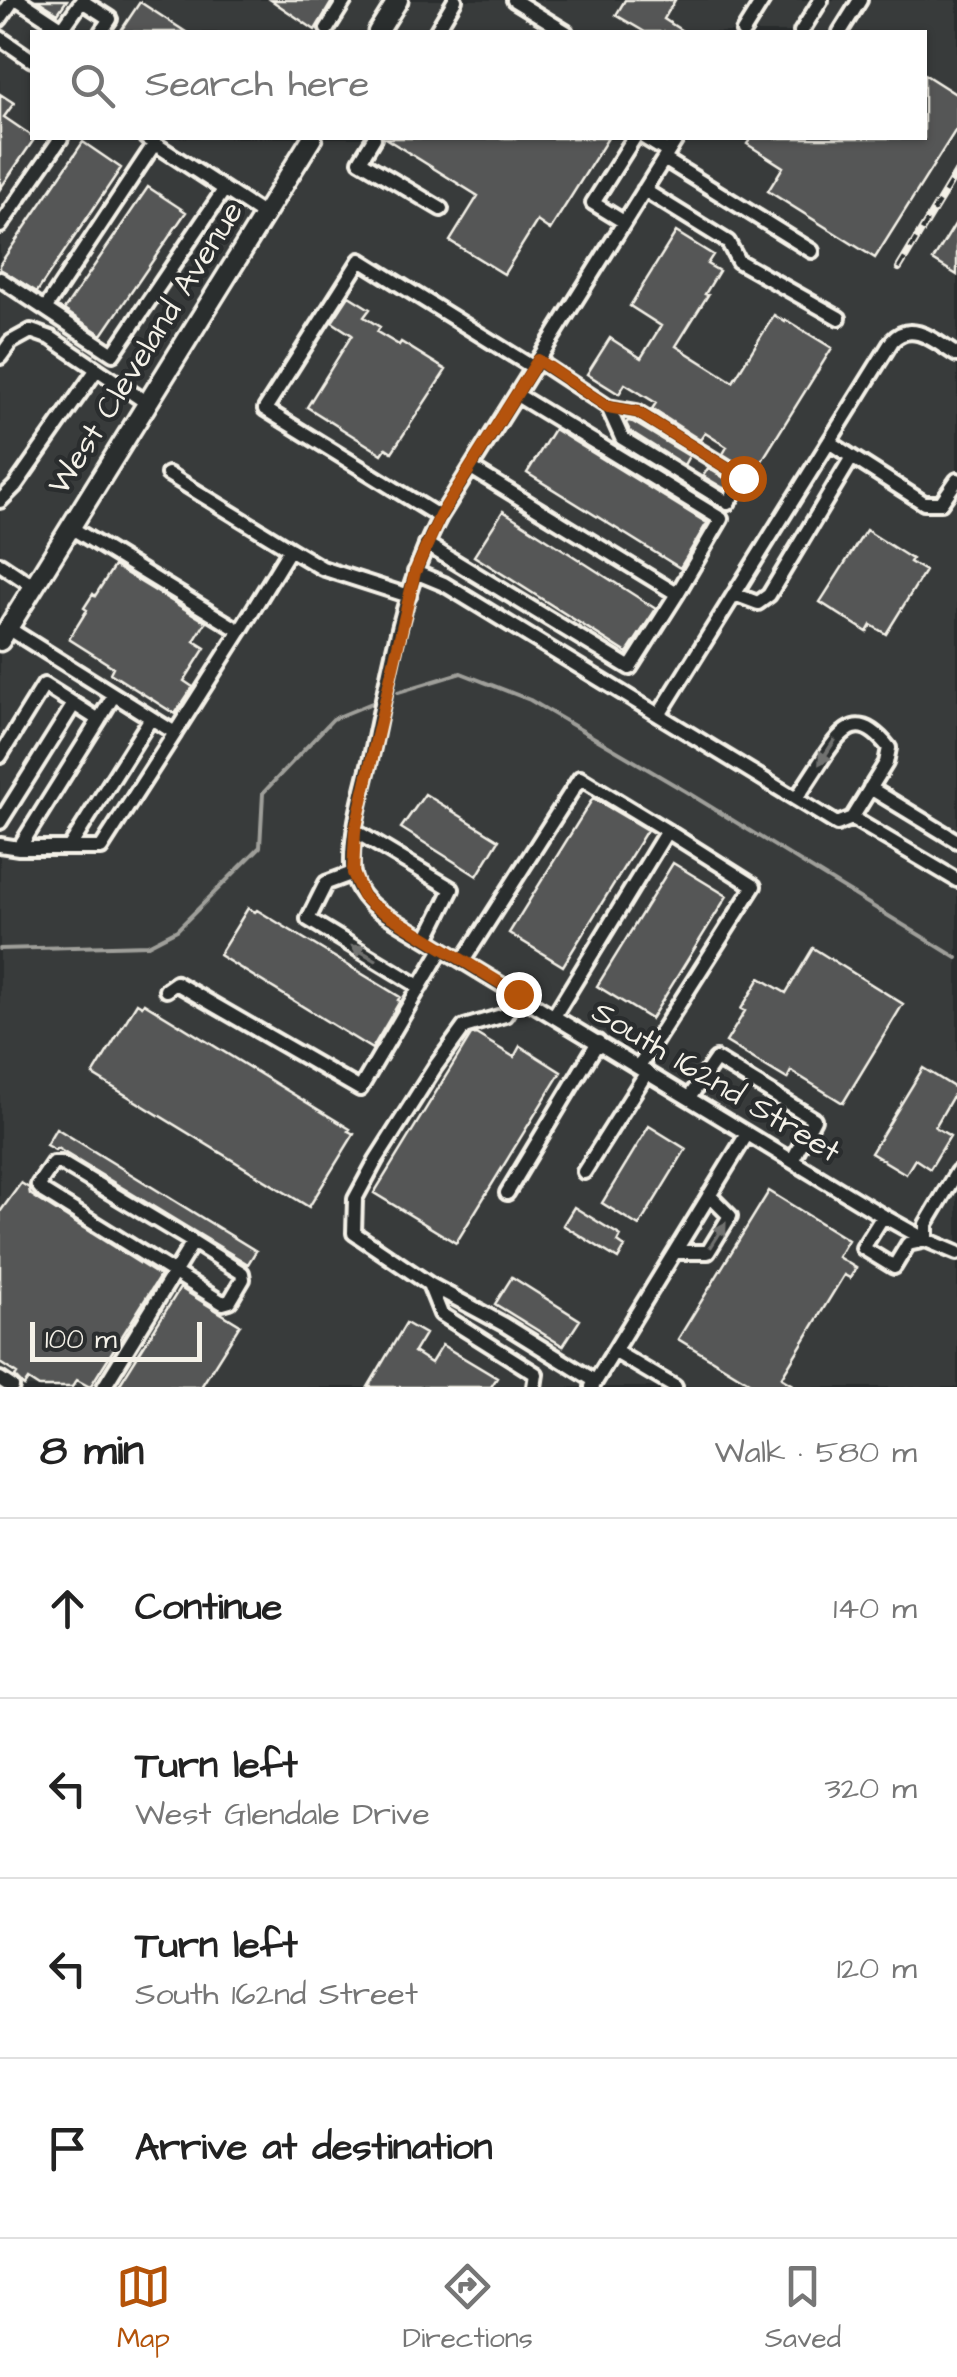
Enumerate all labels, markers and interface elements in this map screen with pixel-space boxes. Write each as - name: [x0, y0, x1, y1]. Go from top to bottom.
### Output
- search box: [30, 30, 927, 140]
- icon: search: [65, 58, 120, 113]
- text: Search here: [145, 59, 369, 111]
- street label: West Cleveland Avenue: [37, 192, 255, 504]
- route start: [721, 456, 767, 502]
- one-way arrow: [819, 738, 837, 766]
- one-way arrow: [350, 945, 378, 962]
- route end: [496, 972, 542, 1018]
- street label: South 162nd Street: [583, 990, 849, 1174]
- one-way arrow: [709, 1221, 726, 1249]
- scale bar: [30, 1317, 202, 1362]
- text: 100 m: [45, 1320, 117, 1359]
- text: 8 min: [40, 1423, 144, 1481]
- text: Walk · 580 m: [715, 1430, 917, 1475]
- icon: ahead: [40, 1581, 95, 1636]
- text: Continue: [135, 1582, 282, 1634]
- text: 140 m: [833, 1586, 917, 1631]
- text: Turn left: [135, 1740, 298, 1792]
- icon: left: [40, 1761, 95, 1816]
- text: 320 m: [825, 1766, 917, 1811]
- text: West Glendale Drive: [135, 1792, 430, 1837]
- text: Turn left: [135, 1920, 298, 1972]
- icon: left: [40, 1941, 95, 1996]
- text: 120 m: [837, 1946, 917, 1991]
- text: South 162nd Street: [135, 1972, 418, 2017]
- icon: arrive: [40, 2121, 95, 2176]
- text: Arrive at destination: [135, 2122, 492, 2174]
- tab: Map: [116, 2259, 171, 2358]
- tab: Directions: [403, 2259, 533, 2358]
- tab: Saved: [765, 2259, 841, 2358]

